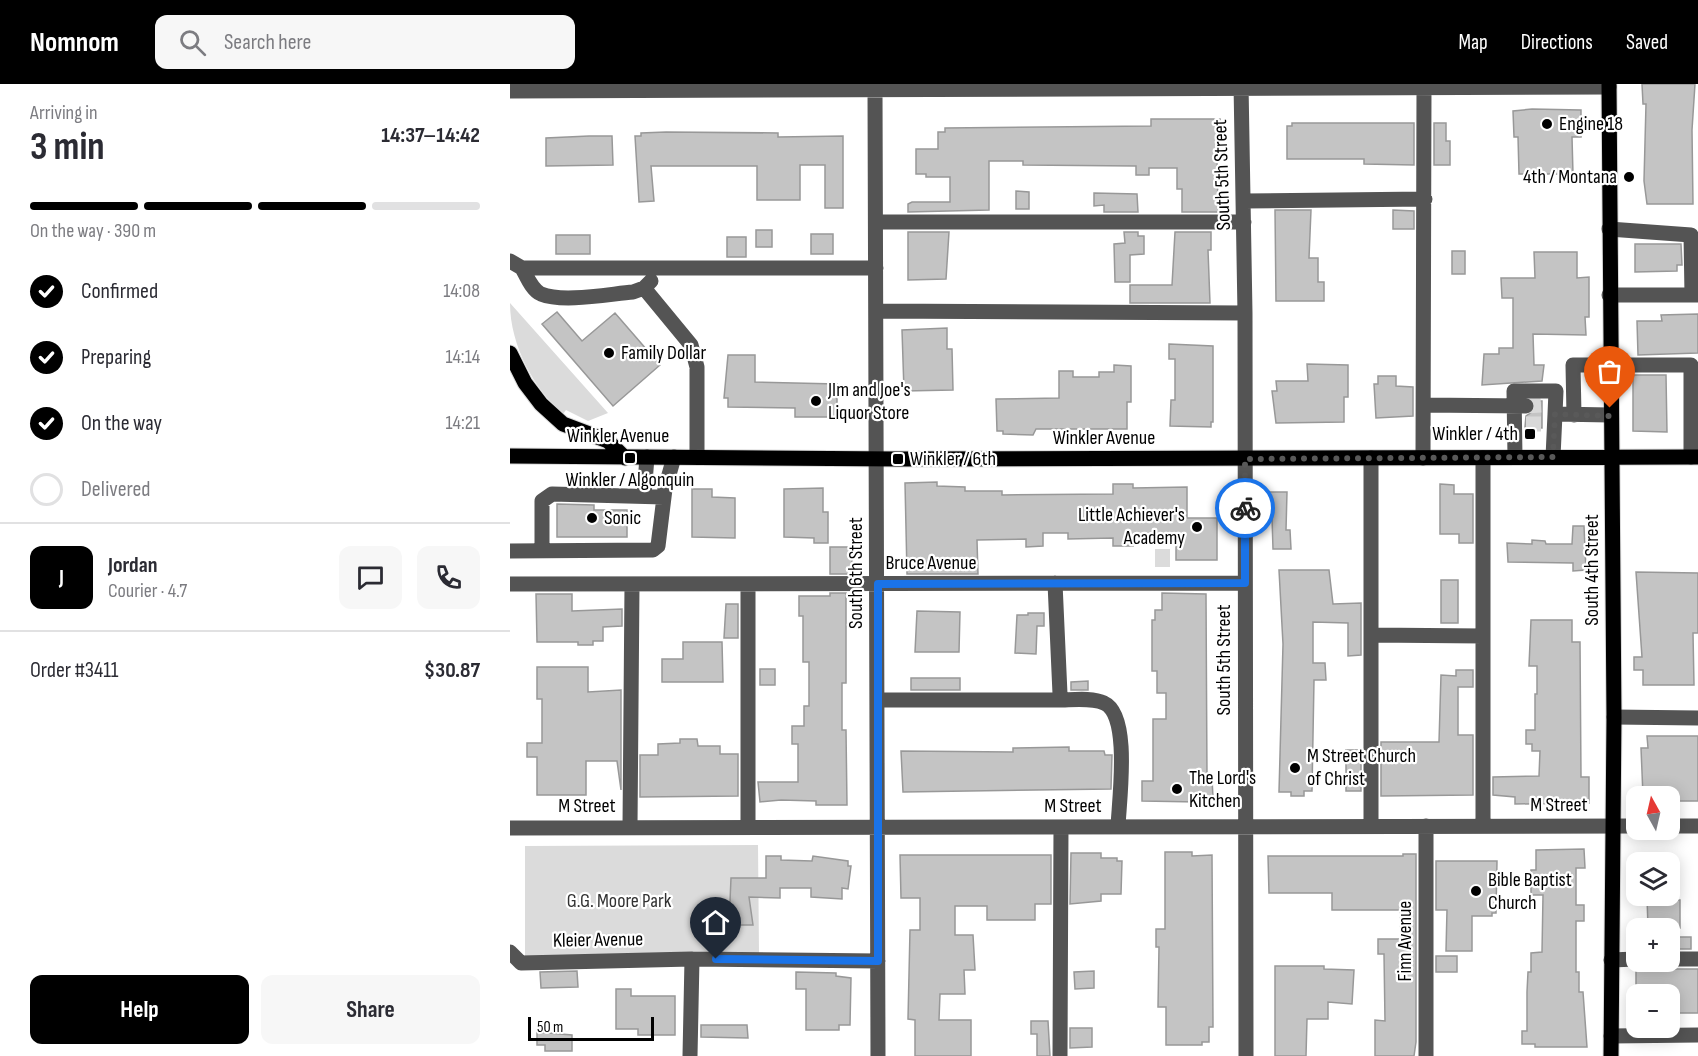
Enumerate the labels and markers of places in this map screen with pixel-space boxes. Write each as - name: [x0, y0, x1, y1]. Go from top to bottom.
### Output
- place label: Engine 18: [1559, 112, 1623, 136]
- marker: Engine 18: [1540, 117, 1554, 131]
- place label: 4th / Montana: [1523, 165, 1617, 189]
- marker: 4th / Montana: [1622, 170, 1636, 184]
- place label: Family Dollar: [621, 341, 706, 365]
- marker: Family Dollar: [602, 346, 616, 360]
- pin: [1584, 346, 1635, 408]
- place label: JIm and Joe's Liquor Store: [827, 378, 911, 425]
- marker: JIm and Joe's Liquor Store: [809, 394, 823, 408]
- place label: Winkler / 4th: [1432, 422, 1518, 446]
- marker: Winkler / 4th: [1523, 427, 1537, 441]
- place label: Winkler / 6th: [910, 447, 996, 471]
- marker: Winkler / Algonquin: [623, 451, 637, 465]
- marker: Winkler / 6th: [891, 452, 905, 466]
- place label: Winkler / Algonquin: [566, 468, 694, 492]
- place label: Little Achiever's Academy: [1078, 503, 1185, 550]
- place label: Sonic: [604, 506, 641, 530]
- marker: Sonic: [585, 511, 599, 525]
- marker: Little Achiever's Academy: [1190, 520, 1204, 534]
- place label: M Street Church of Christ: [1307, 744, 1416, 791]
- marker: M Street Church of Christ: [1288, 761, 1302, 775]
- place label: The Lord's Kitchen: [1189, 766, 1256, 813]
- marker: The Lord's Kitchen: [1170, 782, 1184, 796]
- place label: Bible Baptist Church: [1488, 868, 1572, 915]
- marker: Bible Baptist Church: [1469, 884, 1483, 898]
- pin: [690, 897, 741, 959]

